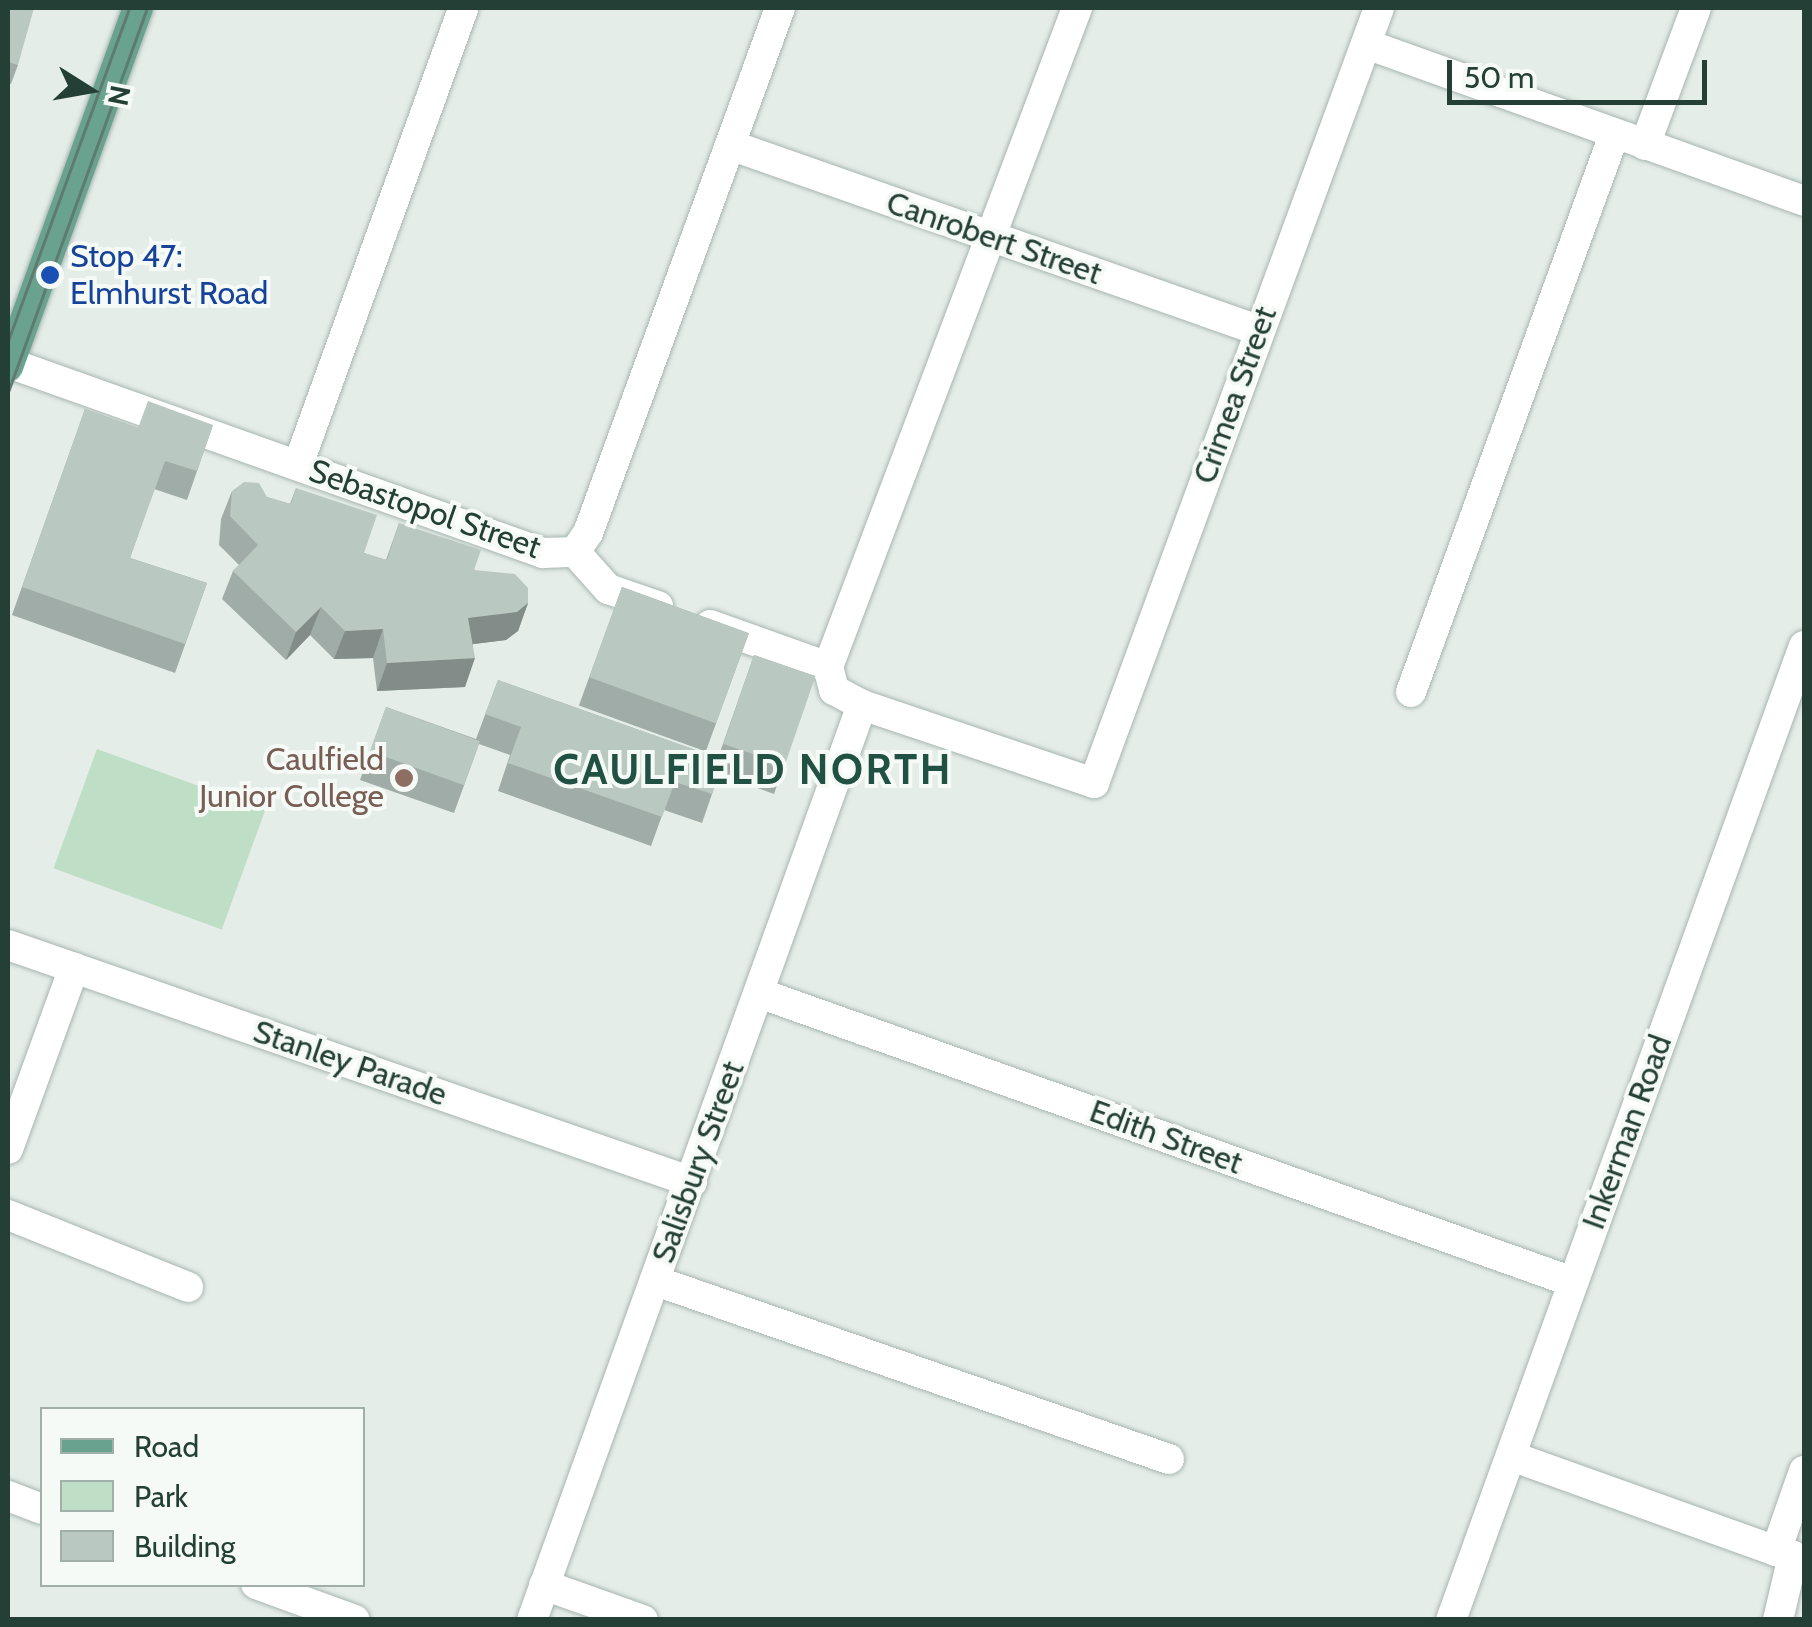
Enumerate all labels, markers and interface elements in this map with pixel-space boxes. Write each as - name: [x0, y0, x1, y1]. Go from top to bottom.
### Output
- north arrow: [40, 40, 140, 140]
- scale bar: [1452, 40, 1712, 102]
- text: 50 m: [1464, 59, 1534, 96]
- text: N: [101, 83, 138, 109]
- street label: Canrobert Street: [882, 183, 1106, 293]
- place label: Stop 47: Elmhurst Road: [70, 238, 268, 313]
- marker: Stop 47: Elmhurst Road: [39, 264, 61, 286]
- street label: Crimea Street: [1185, 301, 1285, 489]
- street label: Sebastopol Street: [304, 451, 546, 567]
- place label: Caulfield Junior College: [199, 741, 384, 816]
- district label: CAULFIELD NORTH: [553, 744, 953, 794]
- marker: Caulfield Junior College: [393, 767, 415, 789]
- street label: Stanley Parade: [248, 1012, 452, 1114]
- street label: Inkerman Road: [1574, 1030, 1680, 1234]
- street label: Salisbury Street: [644, 1056, 752, 1268]
- street label: Edith Street: [1085, 1092, 1247, 1182]
- legend: [40, 1407, 365, 1587]
- text: Road: [134, 1428, 199, 1465]
- text: Park: [134, 1478, 188, 1515]
- text: Building: [134, 1528, 236, 1565]

